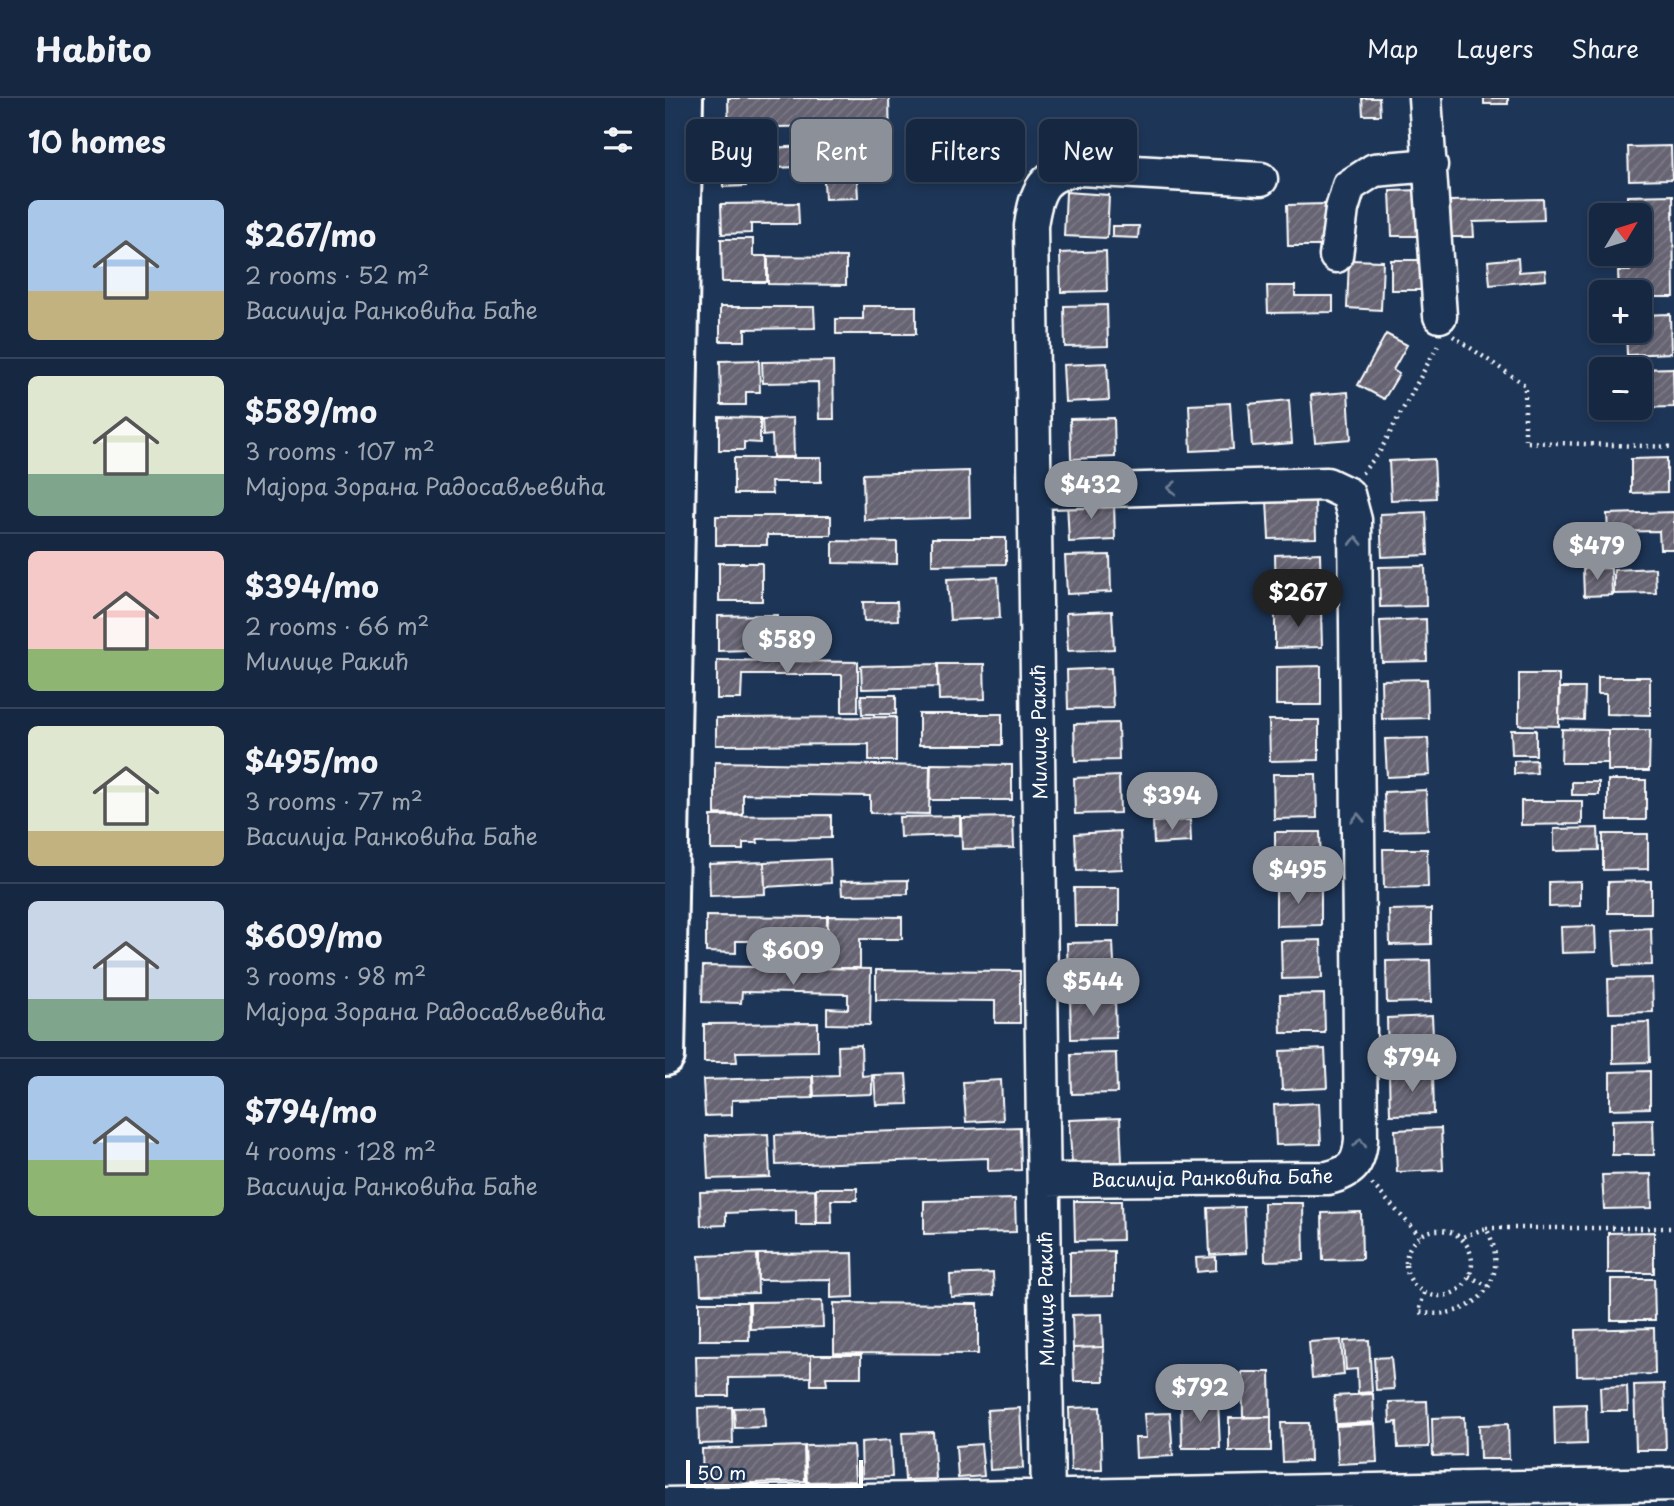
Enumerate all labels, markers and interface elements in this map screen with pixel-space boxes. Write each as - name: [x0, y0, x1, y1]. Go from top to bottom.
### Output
- text: Habito: [35, 23, 151, 73]
- text: Map: [1367, 30, 1418, 66]
- text: Layers: [1456, 30, 1533, 66]
- text: Share: [1571, 30, 1639, 66]
- text: 10 homes: [28, 118, 166, 163]
- chip: Buy: [686, 119, 777, 182]
- chip: Rent: [791, 119, 892, 182]
- chip: Filters: [906, 119, 1025, 182]
- chip: New: [1039, 119, 1137, 182]
- icon: filters: [599, 121, 637, 159]
- north arrow: [1589, 203, 1652, 266]
- map controls: [1589, 203, 1652, 420]
- text: $267/mo: [245, 212, 376, 257]
- icon: home: [84, 228, 168, 312]
- text: 2 rooms · 52 m²: [245, 257, 429, 292]
- button: +: [1589, 280, 1652, 343]
- text: Василија Ранковића Баће: [245, 292, 538, 327]
- button: −: [1589, 357, 1652, 420]
- text: $589/mo: [245, 388, 377, 433]
- icon: home: [84, 404, 168, 488]
- text: 3 rooms · 107 m²: [245, 433, 435, 468]
- pin: $432: [1050, 462, 1132, 521]
- text: $432: [1061, 466, 1121, 501]
- text: Мајора Зорана Радосављевића: [245, 468, 605, 503]
- one-way arrow: [1166, 480, 1177, 495]
- pin: $479: [1556, 522, 1638, 582]
- text: $479: [1569, 527, 1625, 562]
- one-way arrow: [1348, 536, 1363, 547]
- text: $394/mo: [245, 563, 379, 608]
- pin: $267: [1257, 570, 1339, 629]
- text: $267: [1269, 574, 1327, 609]
- icon: home: [84, 579, 168, 663]
- text: 2 rooms · 66 m²: [245, 608, 429, 643]
- pin: $589: [746, 616, 828, 676]
- text: $589: [758, 621, 816, 656]
- text: Милице Ракић: [245, 643, 409, 678]
- street label: Милице Ракић: [1023, 664, 1053, 800]
- text: $495/mo: [245, 738, 378, 783]
- icon: home: [84, 754, 168, 838]
- pin: $394: [1131, 772, 1213, 832]
- text: $394: [1143, 777, 1201, 812]
- text: 3 rooms · 77 m²: [245, 783, 423, 818]
- one-way arrow: [1350, 812, 1366, 823]
- text: Василија Ранковића Баће: [245, 818, 538, 853]
- pin: $495: [1257, 846, 1339, 906]
- text: $495: [1269, 851, 1327, 886]
- text: $609/mo: [245, 913, 382, 958]
- pin: $609: [752, 928, 834, 987]
- icon: home: [84, 929, 168, 1013]
- text: $609: [762, 932, 824, 967]
- text: 3 rooms · 98 m²: [245, 958, 426, 993]
- pin: $544: [1052, 958, 1134, 1018]
- text: $544: [1063, 963, 1123, 998]
- text: Мајора Зорана Радосављевића: [245, 993, 605, 1028]
- pin: $794: [1371, 1034, 1453, 1094]
- text: $794: [1383, 1039, 1441, 1074]
- text: $794/mo: [245, 1088, 377, 1133]
- icon: home: [84, 1104, 168, 1188]
- text: 4 rooms · 128 m²: [245, 1133, 436, 1168]
- one-way arrow: [1352, 1138, 1367, 1149]
- street label: Василија Ранковића Баће: [1091, 1161, 1333, 1193]
- text: Василија Ранковића Баће: [245, 1168, 538, 1203]
- street label: Милице Ракић: [1030, 1231, 1060, 1367]
- pin: $792: [1159, 1364, 1241, 1424]
- text: $792: [1171, 1369, 1229, 1404]
- scale bar: [686, 1457, 863, 1489]
- text: 50 m: [697, 1458, 746, 1486]

